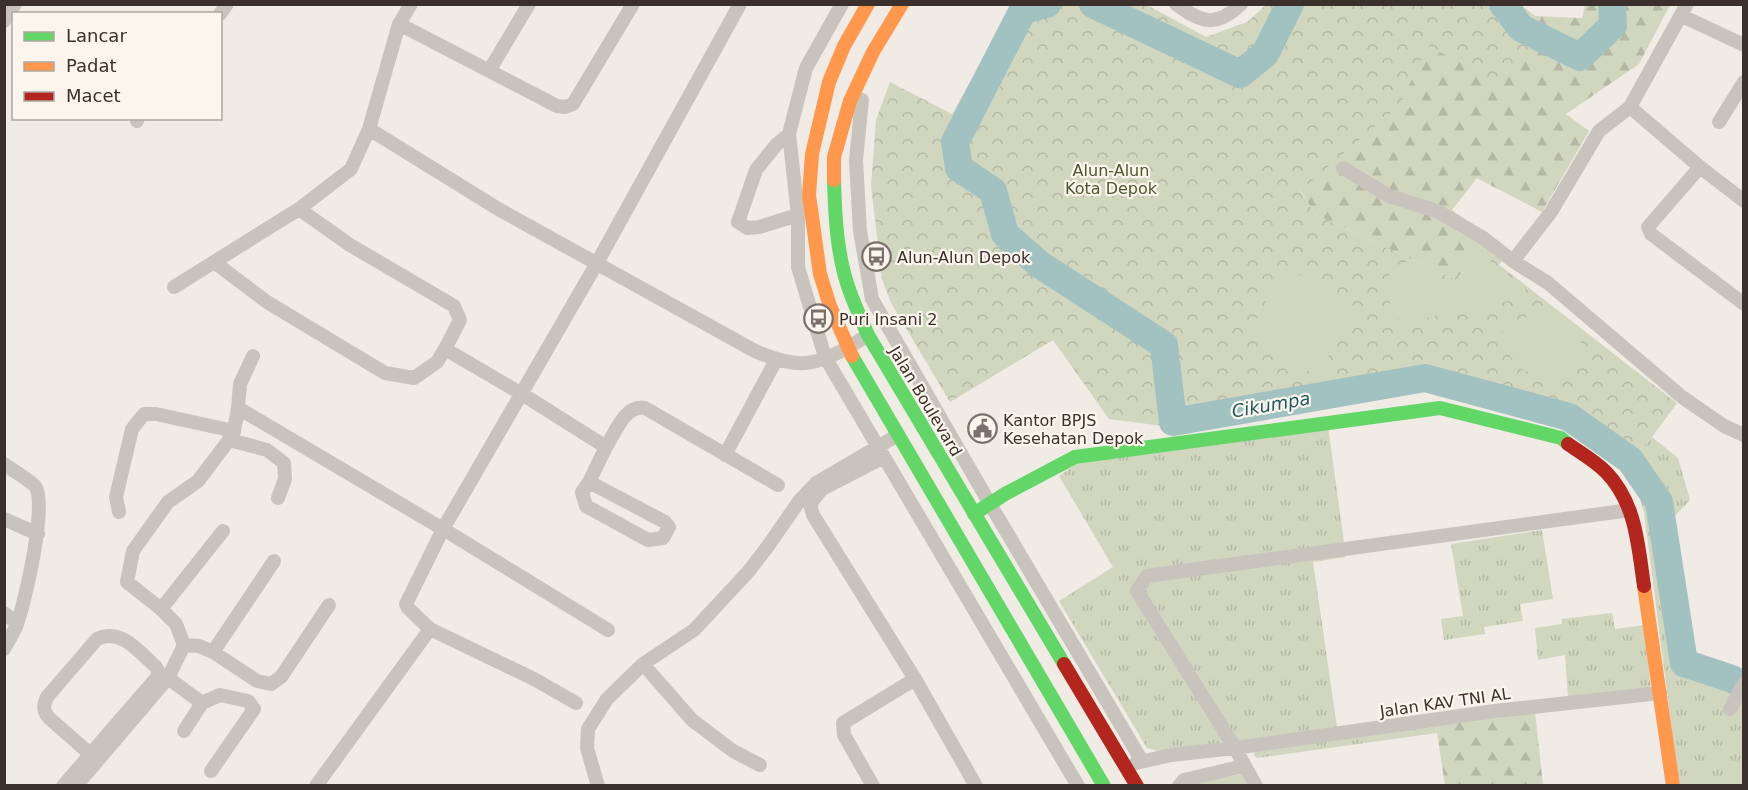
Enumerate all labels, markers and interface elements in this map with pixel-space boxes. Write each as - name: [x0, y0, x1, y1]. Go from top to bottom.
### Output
- legend: [12, 12, 222, 120]
- text: Lancar: [66, 25, 127, 46]
- text: Padat: [66, 55, 117, 76]
- text: Macet: [66, 85, 121, 106]
- park label: Alun-Alun Kota Depok: [1065, 161, 1158, 198]
- bus stop icon: Alun-Alun Depok: [860, 241, 892, 273]
- place label: Alun-Alun Depok: [897, 248, 1031, 267]
- bus stop icon: Puri Insani 2: [802, 303, 834, 335]
- place label: Puri Insani 2: [839, 310, 937, 329]
- street label: Jalan Boulevard: [885, 342, 966, 460]
- water label: Cikumpa: [1230, 387, 1312, 422]
- place label: Kantor BPJS Kesehatan Depok: [1003, 411, 1144, 448]
- public building icon: Kantor BPJS Kesehatan Depok: [966, 413, 998, 445]
- street label: Jalan KAV TNI AL: [1378, 684, 1512, 721]

